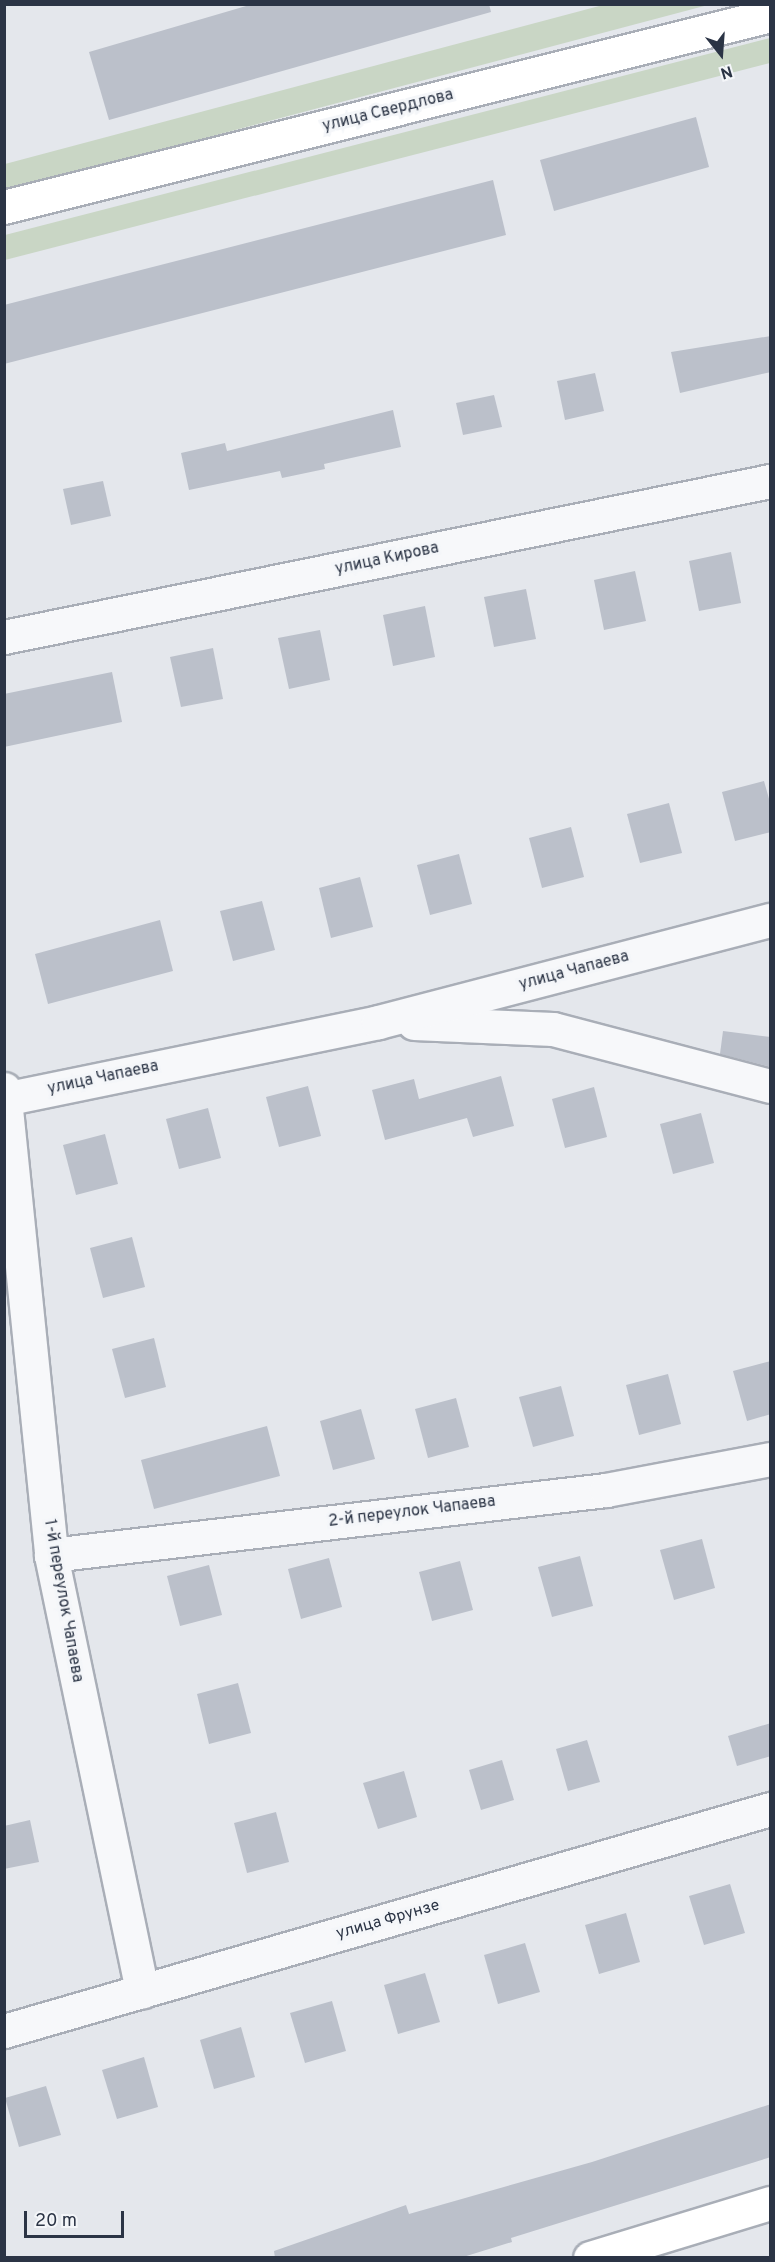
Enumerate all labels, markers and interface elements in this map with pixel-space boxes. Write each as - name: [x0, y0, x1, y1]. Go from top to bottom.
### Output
- north arrow: [691, 24, 751, 84]
- text: N: [718, 60, 735, 82]
- street label: улица Свердлова: [321, 85, 455, 137]
- street label: улица Кирова: [333, 539, 441, 579]
- street label: улица Чапаева: [517, 947, 631, 995]
- street label: улица Чапаева: [46, 1057, 160, 1099]
- street label: 2-й переулок Чапаева: [327, 1492, 497, 1532]
- street label: 1-й переулок Чапаева: [39, 1518, 87, 1684]
- street label: улица Фрунзе: [334, 1896, 442, 1944]
- scale bar: [27, 2199, 128, 2237]
- text: 20 m: [35, 2210, 77, 2233]

